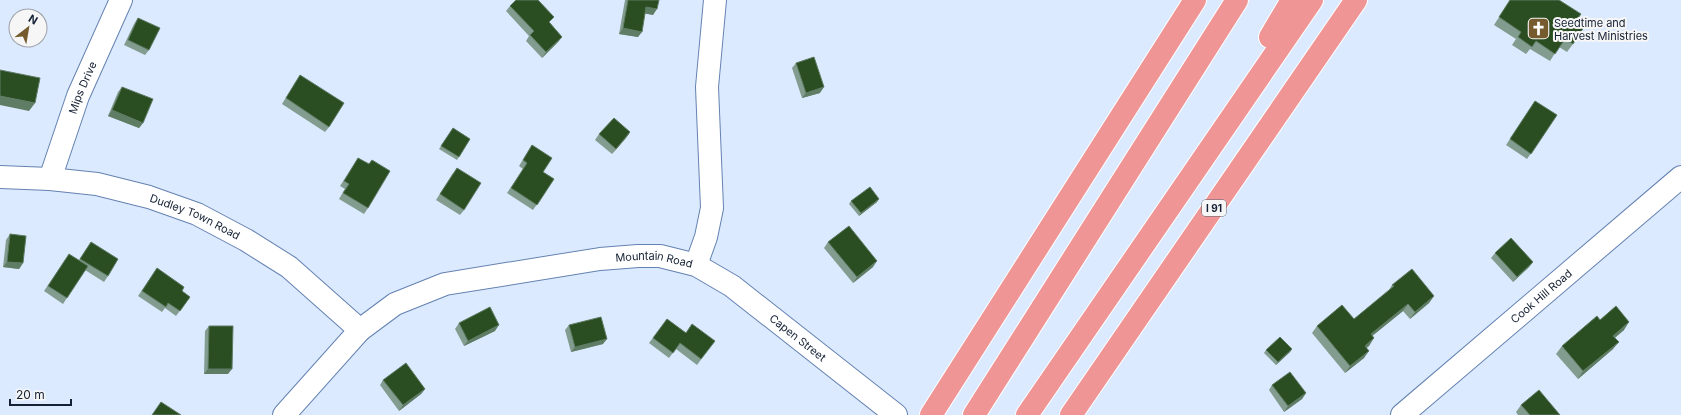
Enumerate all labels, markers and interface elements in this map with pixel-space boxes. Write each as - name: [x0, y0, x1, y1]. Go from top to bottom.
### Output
- north arrow: [8, 8, 48, 48]
- text: N: [26, 11, 40, 28]
- church icon: Seedtime and Harvest Ministries: [1525, 16, 1551, 42]
- place label: Seedtime and Harvest Ministries: [1554, 16, 1648, 43]
- street label: Mips Drive: [65, 59, 100, 116]
- street label: Dudley Town Road: [148, 191, 242, 243]
- road number: I 91: [1202, 200, 1226, 216]
- street label: Mountain Road: [615, 249, 694, 271]
- street label: Cook Hill Road: [1508, 266, 1575, 326]
- street label: Capen Street: [767, 311, 829, 364]
- scale bar: [10, 381, 71, 407]
- text: 20 m: [16, 387, 45, 402]

